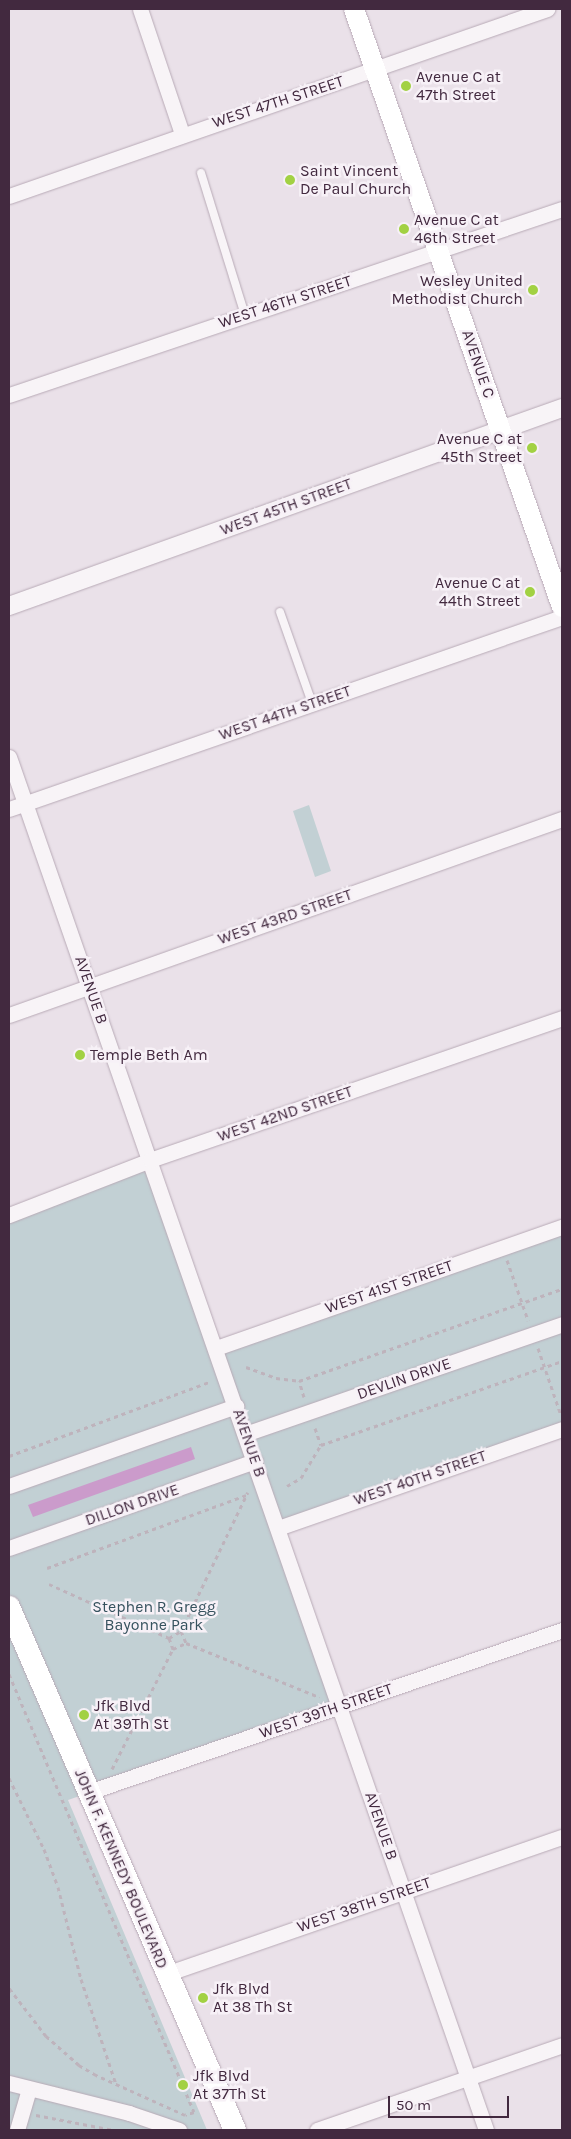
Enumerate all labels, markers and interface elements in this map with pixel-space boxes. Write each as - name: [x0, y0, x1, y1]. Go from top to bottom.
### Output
- place label: Avenue C at 47th Street: [416, 67, 501, 105]
- street label: WEST 47TH STREET: [210, 72, 346, 132]
- marker: Avenue C at 47th Street: [400, 80, 412, 92]
- place label: Saint Vincent De Paul Church: [300, 161, 411, 199]
- marker: Saint Vincent De Paul Church: [284, 174, 296, 186]
- place label: Avenue C at 46th Street: [414, 210, 499, 248]
- marker: Avenue C at 46th Street: [398, 223, 410, 235]
- street label: WEST 46TH STREET: [216, 271, 354, 333]
- place label: Wesley United Methodist Church: [391, 271, 523, 309]
- marker: Wesley United Methodist Church: [527, 284, 539, 296]
- street label: AVENUE C: [457, 327, 499, 401]
- place label: Avenue C at 45th Street: [437, 429, 522, 467]
- marker: Avenue C at 45th Street: [526, 442, 538, 454]
- street label: WEST 45TH STREET: [218, 474, 354, 540]
- place label: Avenue C at 44th Street: [435, 573, 520, 611]
- marker: Avenue C at 44th Street: [524, 586, 536, 598]
- street label: WEST 44TH STREET: [216, 681, 354, 745]
- street label: WEST 43RD STREET: [215, 885, 355, 949]
- street label: AVENUE B: [70, 953, 112, 1027]
- place label: Temple Beth Am: [90, 1045, 208, 1065]
- marker: Temple Beth Am: [74, 1049, 86, 1061]
- street label: WEST 42ND STREET: [215, 1082, 355, 1146]
- street label: WEST 41ST STREET: [323, 1256, 455, 1318]
- street label: DEVLIN DRIVE: [355, 1354, 453, 1404]
- street label: AVENUE B: [228, 1406, 270, 1480]
- street label: WEST 40TH STREET: [351, 1446, 489, 1510]
- street label: DILLON DRIVE: [83, 1480, 181, 1530]
- park label: Stephen R. Gregg Bayonne Park: [92, 1597, 216, 1635]
- street label: WEST 39TH STREET: [257, 1679, 395, 1743]
- place label: Jfk Blvd At 39Th St: [94, 1696, 169, 1734]
- marker: Jfk Blvd At 39Th St: [78, 1709, 90, 1721]
- street label: JOHN F. KENNEDY BOULEVARD: [70, 1766, 172, 1972]
- street label: AVENUE B: [360, 1789, 402, 1863]
- street label: WEST 38TH STREET: [295, 1873, 433, 1937]
- place label: Jfk Blvd At 38 Th St: [213, 1979, 292, 2017]
- marker: Jfk Blvd At 38 Th St: [197, 1992, 209, 2004]
- place label: Jfk Blvd At 37Th St: [193, 2066, 266, 2104]
- marker: Jfk Blvd At 37Th St: [177, 2079, 189, 2091]
- scale bar: [391, 2086, 512, 2118]
- text: 50 m: [396, 2096, 431, 2114]

